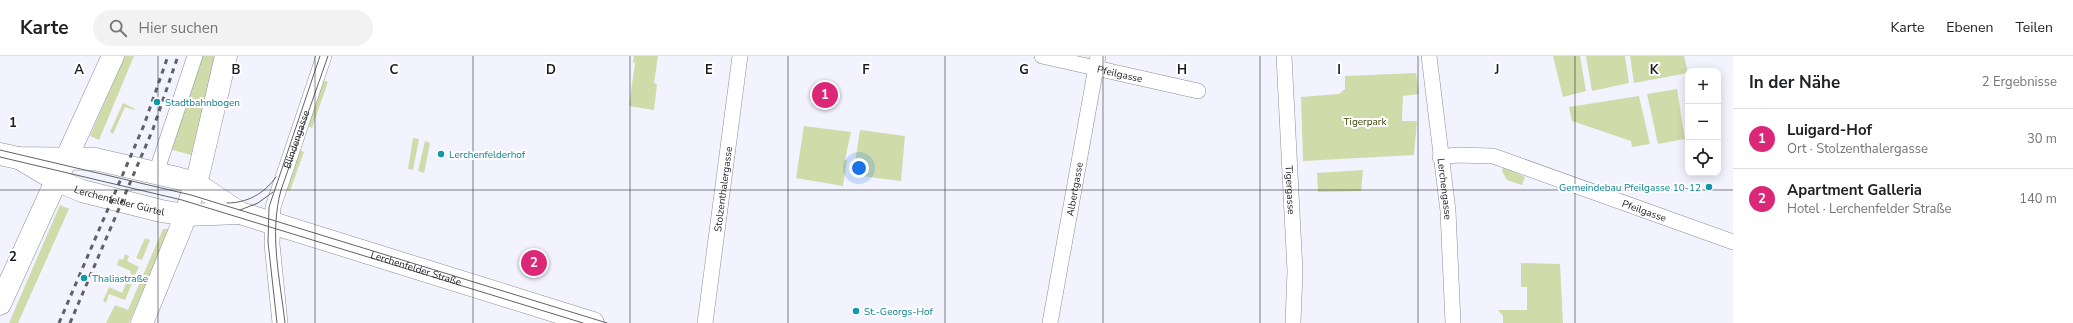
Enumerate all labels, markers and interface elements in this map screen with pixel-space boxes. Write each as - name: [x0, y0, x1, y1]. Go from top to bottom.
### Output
- search box: [93, 10, 373, 46]
- text: Karte: [20, 15, 69, 41]
- icon: search: [107, 17, 129, 39]
- text: Hier suchen: [139, 18, 218, 38]
- text: Karte: [1891, 18, 1924, 37]
- text: Ebenen: [1946, 18, 1993, 37]
- text: Teilen: [2015, 18, 2053, 37]
- text: A: [74, 61, 84, 79]
- text: B: [232, 61, 241, 79]
- text: C: [390, 61, 399, 79]
- text: D: [546, 61, 556, 79]
- text: E: [705, 61, 713, 79]
- text: F: [862, 61, 870, 79]
- text: G: [1019, 61, 1029, 79]
- text: H: [1177, 61, 1187, 79]
- text: I: [1337, 61, 1341, 79]
- text: J: [1494, 61, 1499, 79]
- text: K: [1650, 61, 1659, 79]
- street label: Pfeilgasse: [1096, 63, 1144, 86]
- map controls: [1685, 68, 1721, 176]
- button: +: [1685, 68, 1721, 104]
- text: In der Nähe: [1749, 71, 1840, 94]
- text: 2 Ergebnisse: [1982, 73, 2057, 91]
- pin: 1: [812, 80, 838, 110]
- place label: Stadtbahnbogen: [165, 96, 240, 110]
- marker: Stadtbahnbogen: [152, 97, 162, 107]
- button: −: [1685, 104, 1721, 140]
- street label: Blindengasse: [281, 108, 313, 171]
- text: 1: [9, 114, 17, 132]
- park label: Tigerpark: [1344, 115, 1387, 129]
- text: Luigard-Hof: [1787, 120, 1872, 140]
- text: 1: [1758, 130, 1766, 148]
- text: 30 m: [2027, 130, 2057, 148]
- button: locate: [1685, 140, 1721, 176]
- text: Ort · Stolzenthalergasse: [1787, 140, 1928, 158]
- street label: Stolzenthalergasse: [711, 146, 736, 233]
- place label: Lerchenfelderhof: [449, 148, 526, 162]
- marker: Lerchenfelderhof: [436, 149, 446, 159]
- your location: [849, 158, 869, 178]
- street label: Lerchengasse: [1434, 158, 1454, 220]
- street label: Albertgasse: [1063, 161, 1087, 218]
- street label: Tigergasse: [1282, 165, 1298, 215]
- text: Apartment Galleria: [1787, 180, 1922, 200]
- place label: Gemeindebau Pfeilgasse 10-12: [1559, 181, 1701, 195]
- street label: Lerchenfelder Gürtel: [72, 182, 166, 220]
- marker: Gemeindebau Pfeilgasse 10-12: [1704, 182, 1714, 192]
- text: 2: [1758, 190, 1766, 208]
- text: 140 m: [2019, 190, 2057, 208]
- street label: Pfeilgasse: [1620, 197, 1668, 226]
- text: Hotel · Lerchenfelder Straße: [1787, 200, 1951, 218]
- text: 2: [9, 248, 17, 266]
- street label: Lerchenfelder Straße: [369, 248, 463, 290]
- pin: 2: [521, 248, 547, 278]
- place label: Thaliastraße: [92, 272, 148, 286]
- marker: Thaliastraße: [79, 273, 89, 283]
- place label: St.-Georgs-Hof: [864, 305, 934, 319]
- marker: St.-Georgs-Hof: [851, 306, 861, 316]

